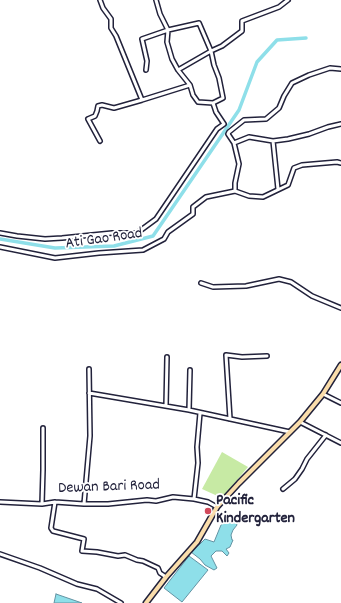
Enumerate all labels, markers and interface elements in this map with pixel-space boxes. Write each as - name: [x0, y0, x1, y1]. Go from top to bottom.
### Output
- street label: Ati Gao Road: [64, 225, 144, 255]
- street label: Dewan Bari Road: [58, 477, 160, 499]
- place label: Pacific Kindergarten: [216, 492, 295, 530]
- marker: Pacific Kindergarten: [203, 506, 213, 516]

